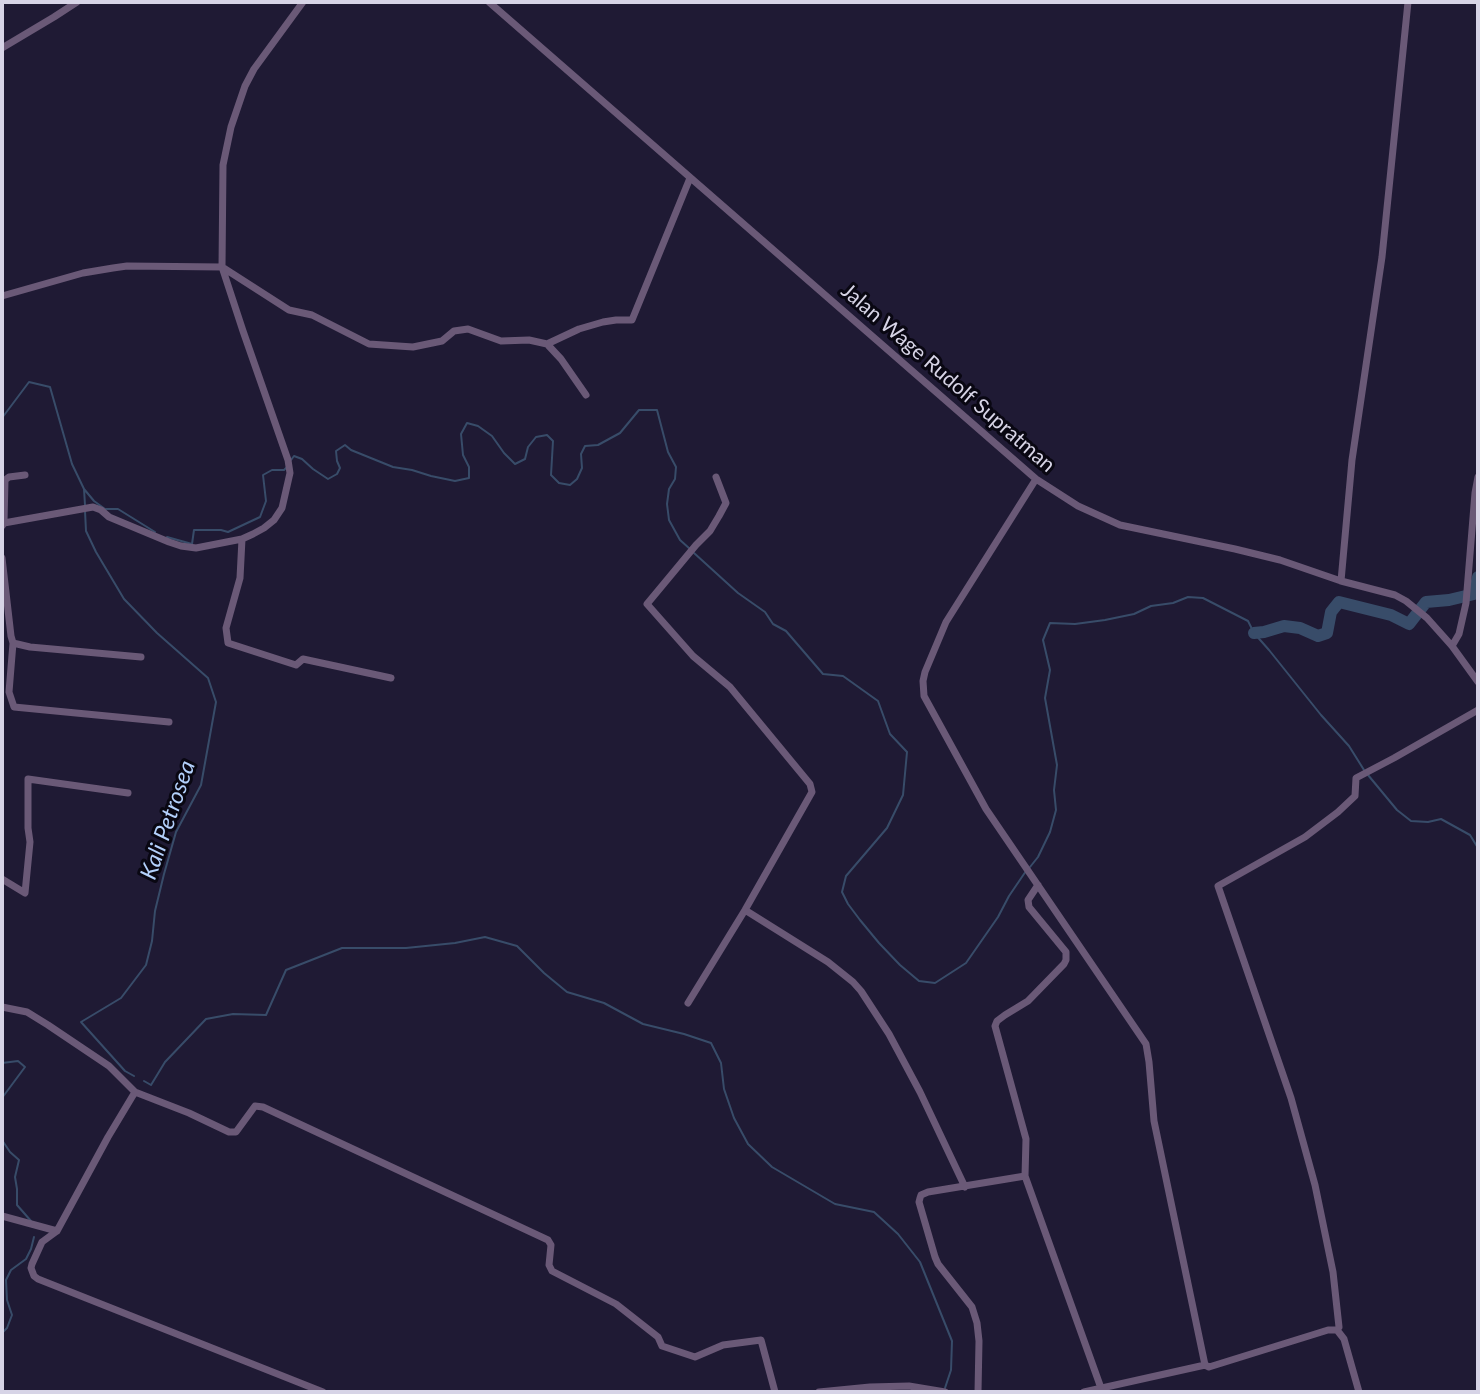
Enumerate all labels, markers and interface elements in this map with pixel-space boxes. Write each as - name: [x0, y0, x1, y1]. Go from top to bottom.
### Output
- street label: Jalan Wage Rudolf Supratman: [836, 278, 1060, 478]
- water label: Kali Petrosea: [135, 757, 201, 883]

